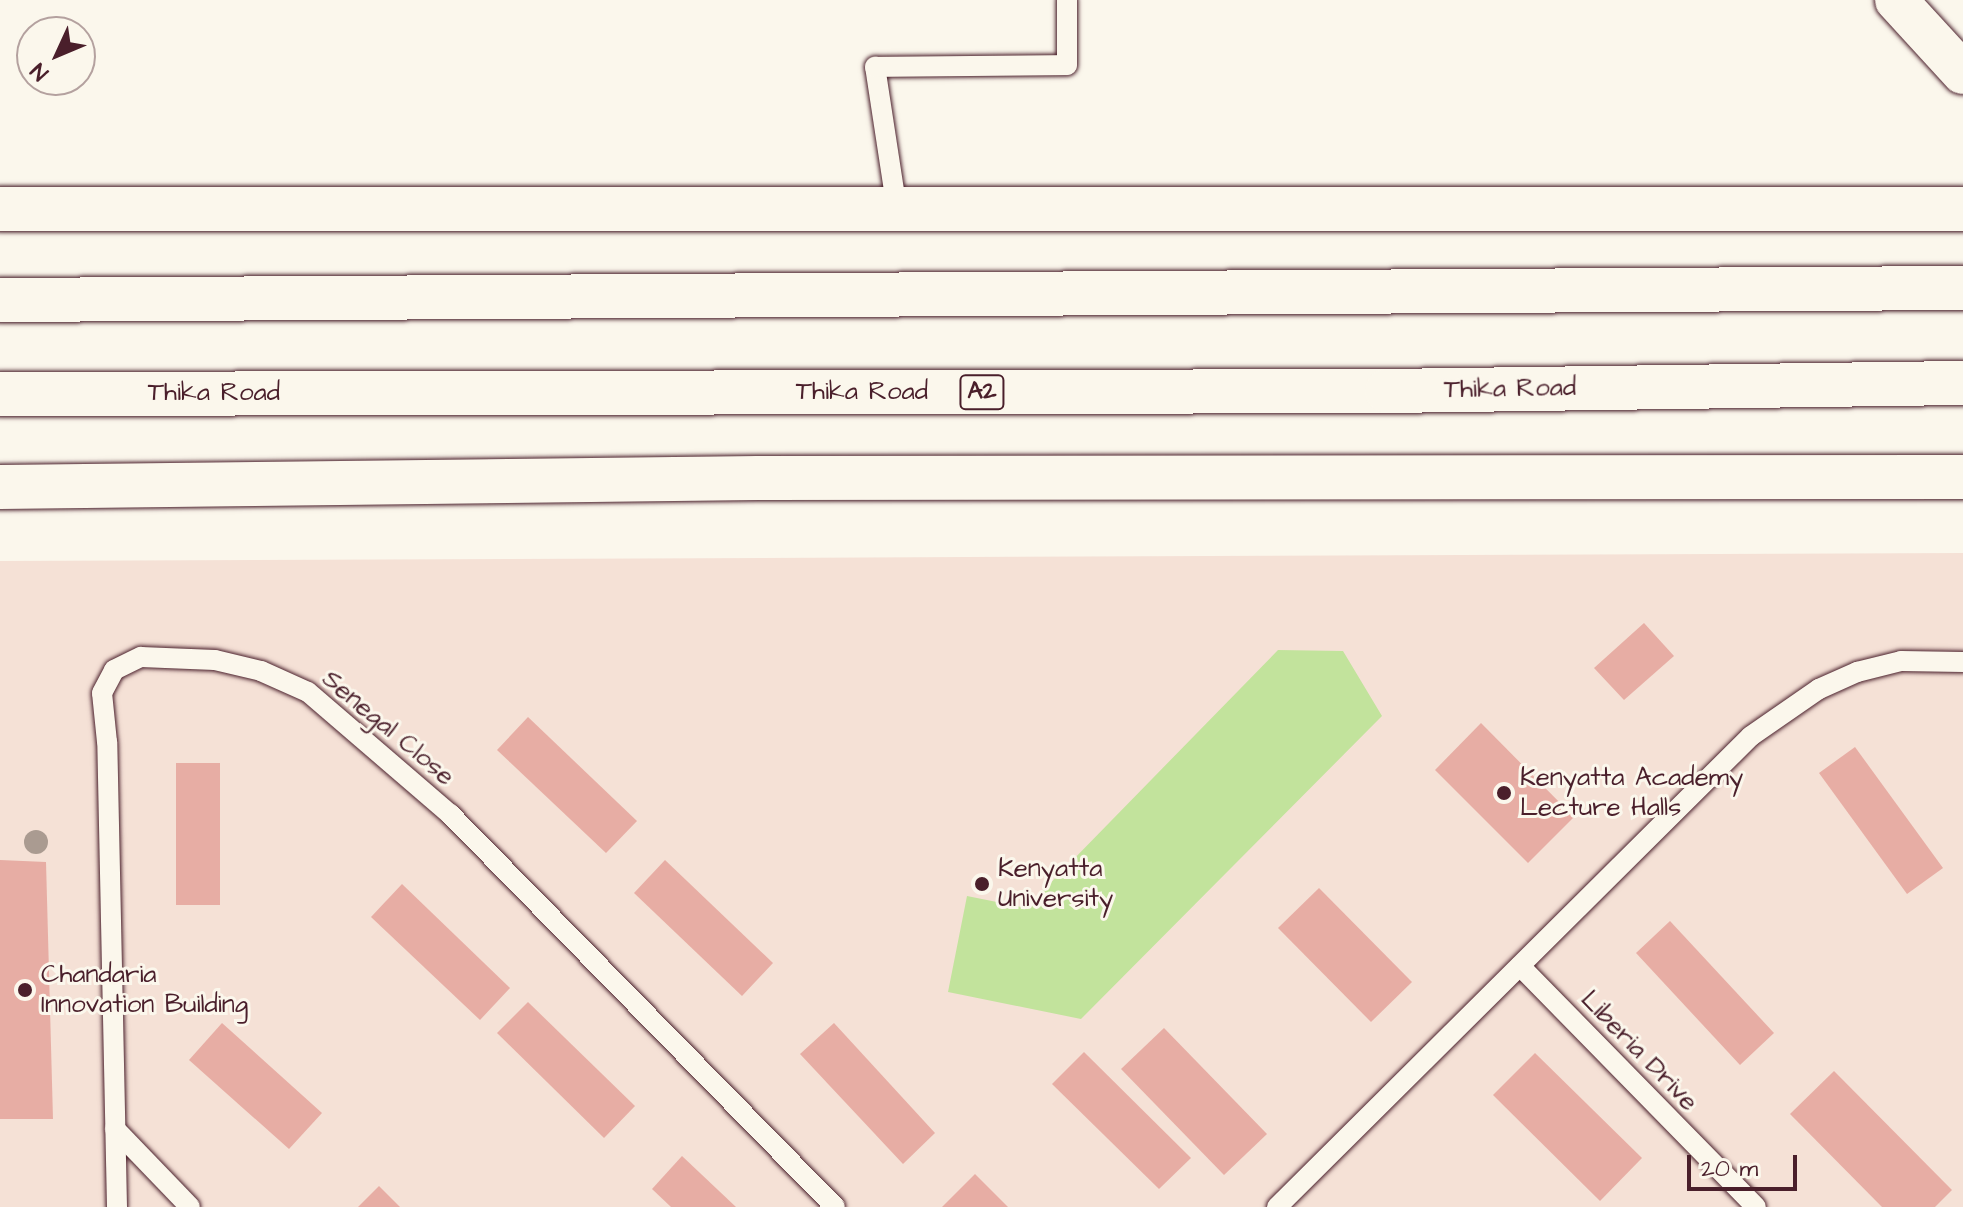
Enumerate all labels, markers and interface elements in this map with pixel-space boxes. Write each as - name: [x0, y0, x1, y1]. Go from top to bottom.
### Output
- north arrow: [16, 16, 96, 96]
- text: N: [24, 56, 56, 87]
- road number: A2: [958, 372, 1006, 412]
- street label: Thika Road: [1444, 372, 1576, 406]
- street label: Thika Road: [796, 376, 928, 408]
- street label: Thika Road: [148, 377, 280, 409]
- street label: Senegal Close: [315, 664, 461, 792]
- place label: Kenyatta Academy Lecture Halls: [1520, 762, 1743, 824]
- marker: Kenyatta Academy Lecture Halls: [1495, 784, 1513, 802]
- place label: Kenyatta University: [998, 853, 1113, 914]
- marker: Kenyatta University: [973, 875, 991, 893]
- place label: Chandaria Innovation Building: [41, 959, 248, 1020]
- marker: Chandaria Innovation Building: [16, 981, 34, 999]
- street label: Liberia Drive: [1574, 984, 1704, 1118]
- scale bar: [1691, 1139, 1801, 1189]
- text: 20 m: [1701, 1152, 1758, 1186]

